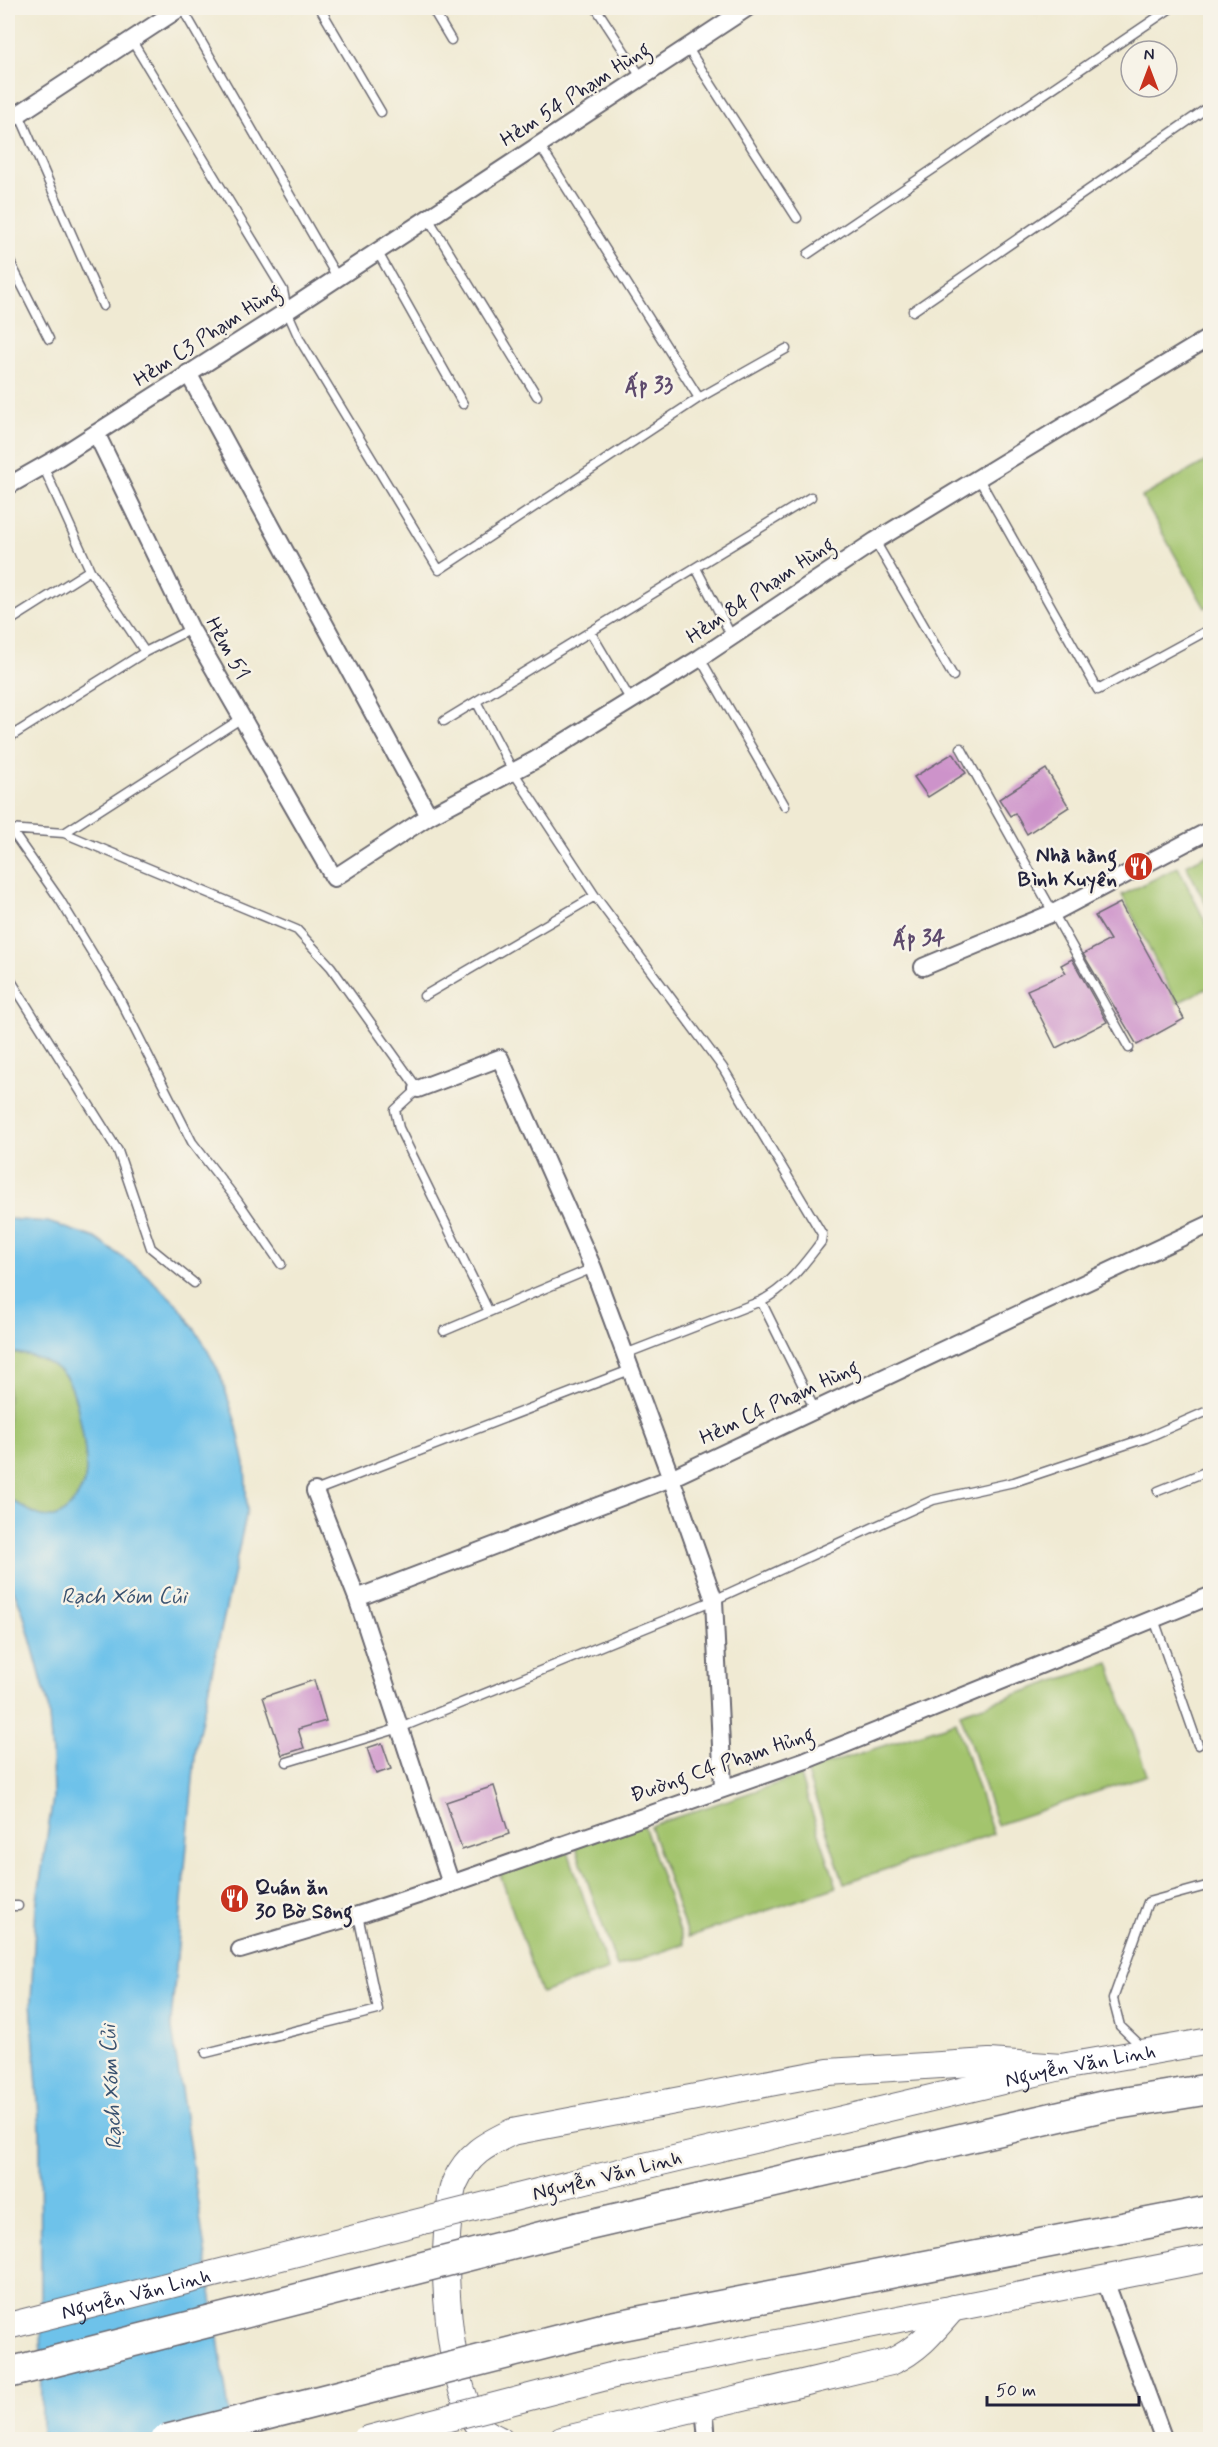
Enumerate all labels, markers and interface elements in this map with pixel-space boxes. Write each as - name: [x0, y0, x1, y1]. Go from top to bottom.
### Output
- street label: Hẻm 54 Phạm Hùng: [495, 36, 657, 156]
- north arrow: [1119, 39, 1179, 99]
- text: N: [1144, 45, 1154, 66]
- street label: Hẻm C3 Phạm Hùng: [128, 278, 288, 396]
- district label: Ấp 33: [625, 371, 674, 400]
- street label: Hẻm 84 Phạm Hùng: [681, 531, 841, 653]
- street label: Hẻm 51: [198, 612, 256, 685]
- place label: Nhà hàng Bình Xuyên: [1018, 842, 1117, 894]
- restaurant icon: Nhà hàng Bình Xuyên: [1122, 851, 1154, 883]
- district label: Ấp 34: [893, 924, 946, 953]
- street label: Hẻm C4 Phạm Hùng: [695, 1354, 865, 1454]
- water label: Rạch Xóm Củi: [61, 1583, 189, 1611]
- street label: Đường C4 Phạm Hủng: [627, 1720, 818, 1811]
- place label: Quán ăn 30 Bờ Sông: [255, 1874, 353, 1928]
- restaurant icon: Quán ăn 30 Bờ Sông: [218, 1883, 250, 1915]
- water label: Rạch Xóm Củi: [95, 2022, 129, 2150]
- street label: Nguyễn Văn Linh: [1002, 2038, 1158, 2095]
- street label: Nguyễn Văn Linh: [529, 2144, 686, 2210]
- street label: Nguyễn Văn Linh: [58, 2262, 214, 2327]
- scale bar: [987, 2369, 1138, 2407]
- text: 50 m: [996, 2379, 1036, 2403]

